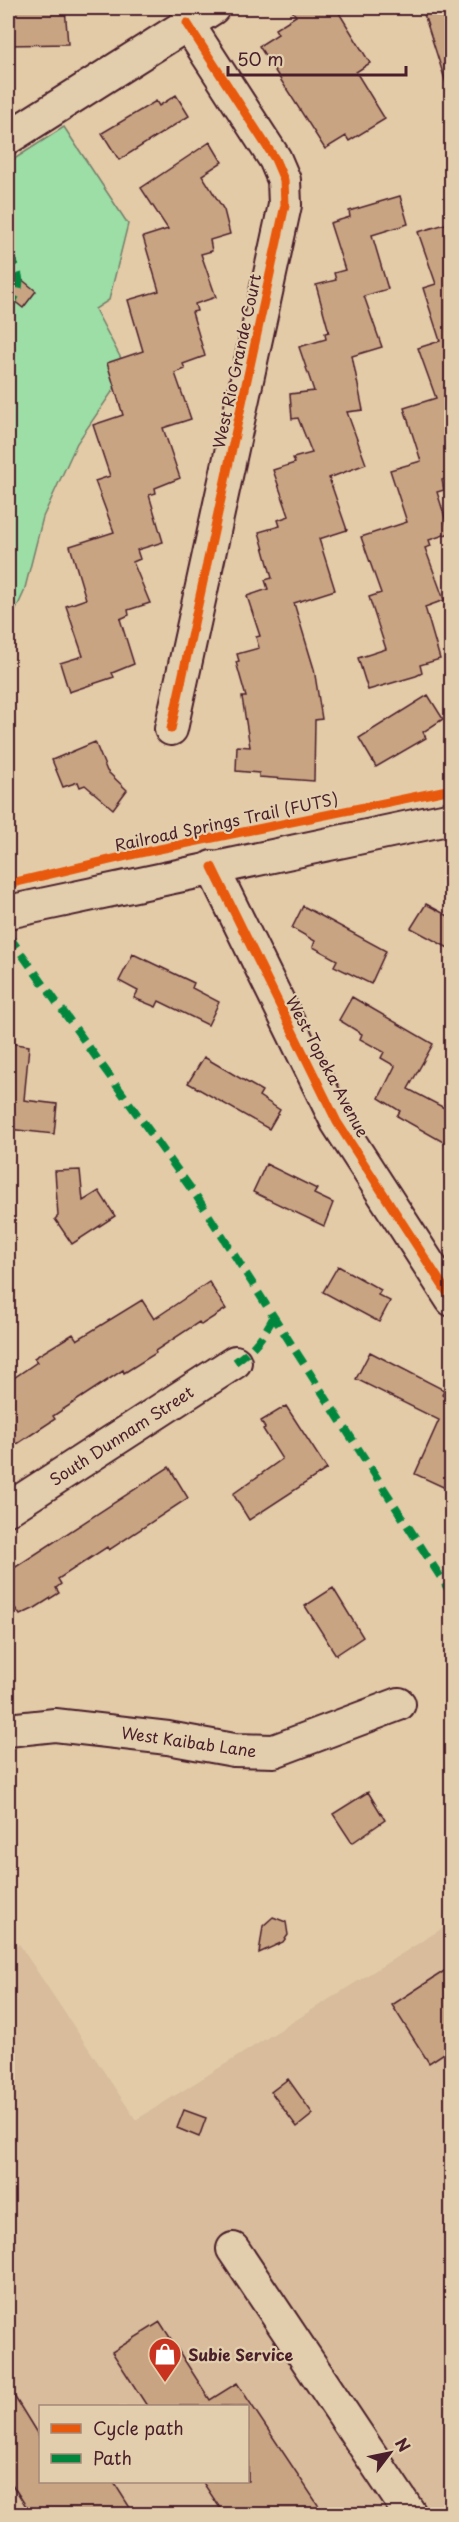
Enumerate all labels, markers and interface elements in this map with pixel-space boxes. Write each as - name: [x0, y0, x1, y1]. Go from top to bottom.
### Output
- scale bar: [228, 39, 406, 77]
- text: 50 m: [237, 45, 284, 72]
- street label: West Rio Grande Court: [206, 271, 266, 451]
- street label: Railroad Springs Trail (FUTS): [112, 786, 340, 856]
- street label: West Topeka Avenue: [280, 991, 376, 1141]
- street label: South Dunnam Street: [44, 1379, 198, 1491]
- street label: West Kaibab Lane: [120, 1720, 258, 1762]
- shop icon: Subie Service: [147, 2336, 183, 2383]
- place label: Subie Service: [188, 2342, 293, 2366]
- legend: [39, 2405, 249, 2483]
- text: Cycle path: [93, 2414, 184, 2441]
- north arrow: [360, 2423, 420, 2483]
- text: N: [390, 2433, 417, 2456]
- text: Path: [93, 2444, 132, 2471]

